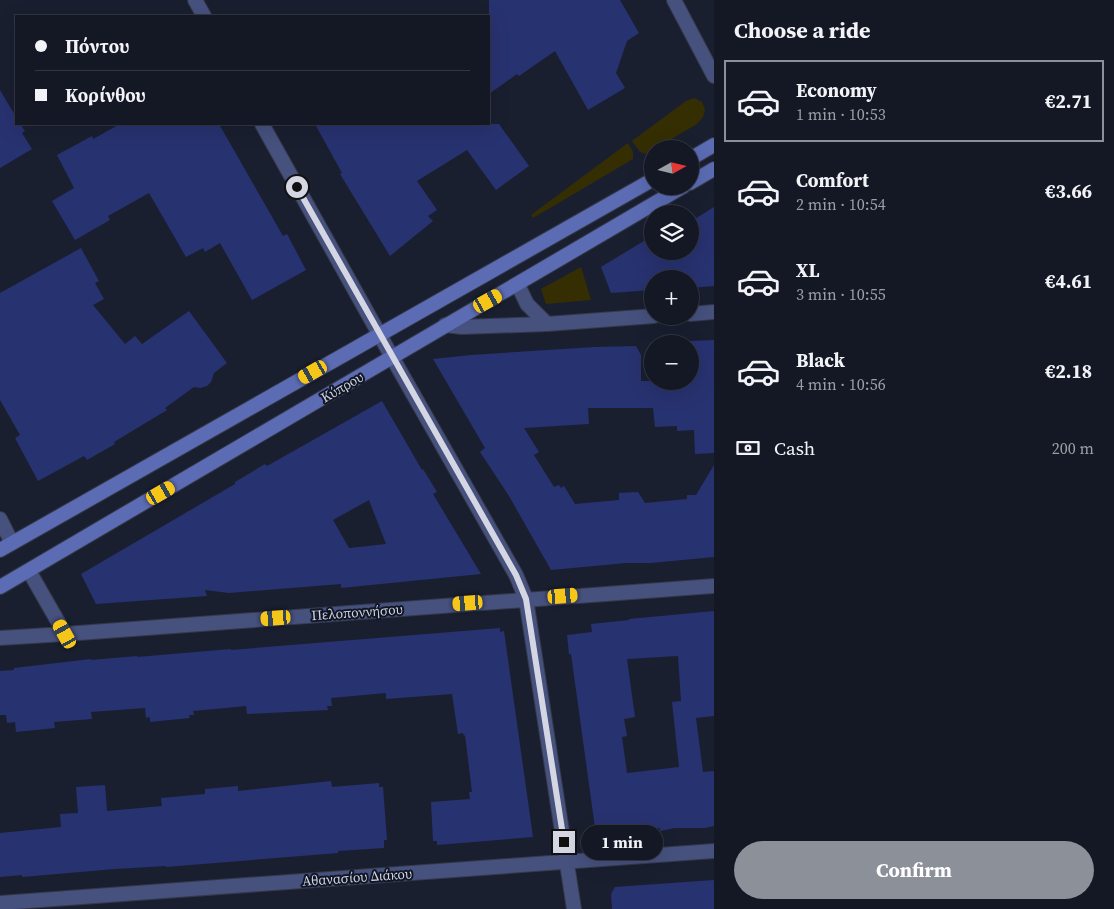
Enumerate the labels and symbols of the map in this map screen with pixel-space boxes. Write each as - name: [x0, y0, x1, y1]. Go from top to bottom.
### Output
- north arrow: [644, 140, 699, 195]
- route start: [286, 176, 308, 198]
- car: [471, 287, 504, 315]
- car: [296, 358, 329, 386]
- street label: Κύπρου: [317, 367, 367, 407]
- car: [144, 479, 177, 507]
- car: [547, 587, 578, 605]
- car: [452, 594, 483, 612]
- street label: Πελοποννήσου: [311, 599, 403, 625]
- car: [260, 609, 291, 627]
- car: [51, 617, 78, 651]
- callout: 1 min: [582, 824, 664, 860]
- route end: [553, 831, 575, 853]
- street label: Αθανασίου Διάκου: [301, 863, 413, 891]

